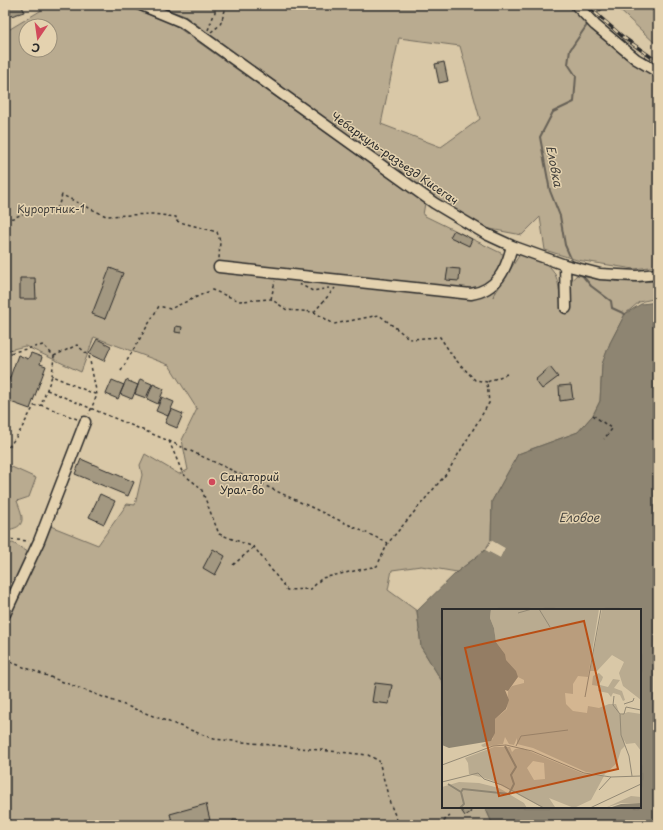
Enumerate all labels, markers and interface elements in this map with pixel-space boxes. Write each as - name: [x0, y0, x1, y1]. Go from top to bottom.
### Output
- north arrow: [18, 18, 58, 58]
- text: С: [30, 39, 42, 57]
- street label: Чебаркуль-разъезд Кисегач: [328, 107, 462, 209]
- water label: Еловка: [542, 144, 568, 189]
- park label: Курортник-1: [17, 200, 85, 217]
- place label: Санаторий Урал-во: [220, 468, 279, 498]
- marker: Санаторий Урал-во: [207, 477, 217, 487]
- water label: Еловое: [559, 508, 600, 526]
- inset map: [442, 609, 641, 808]

